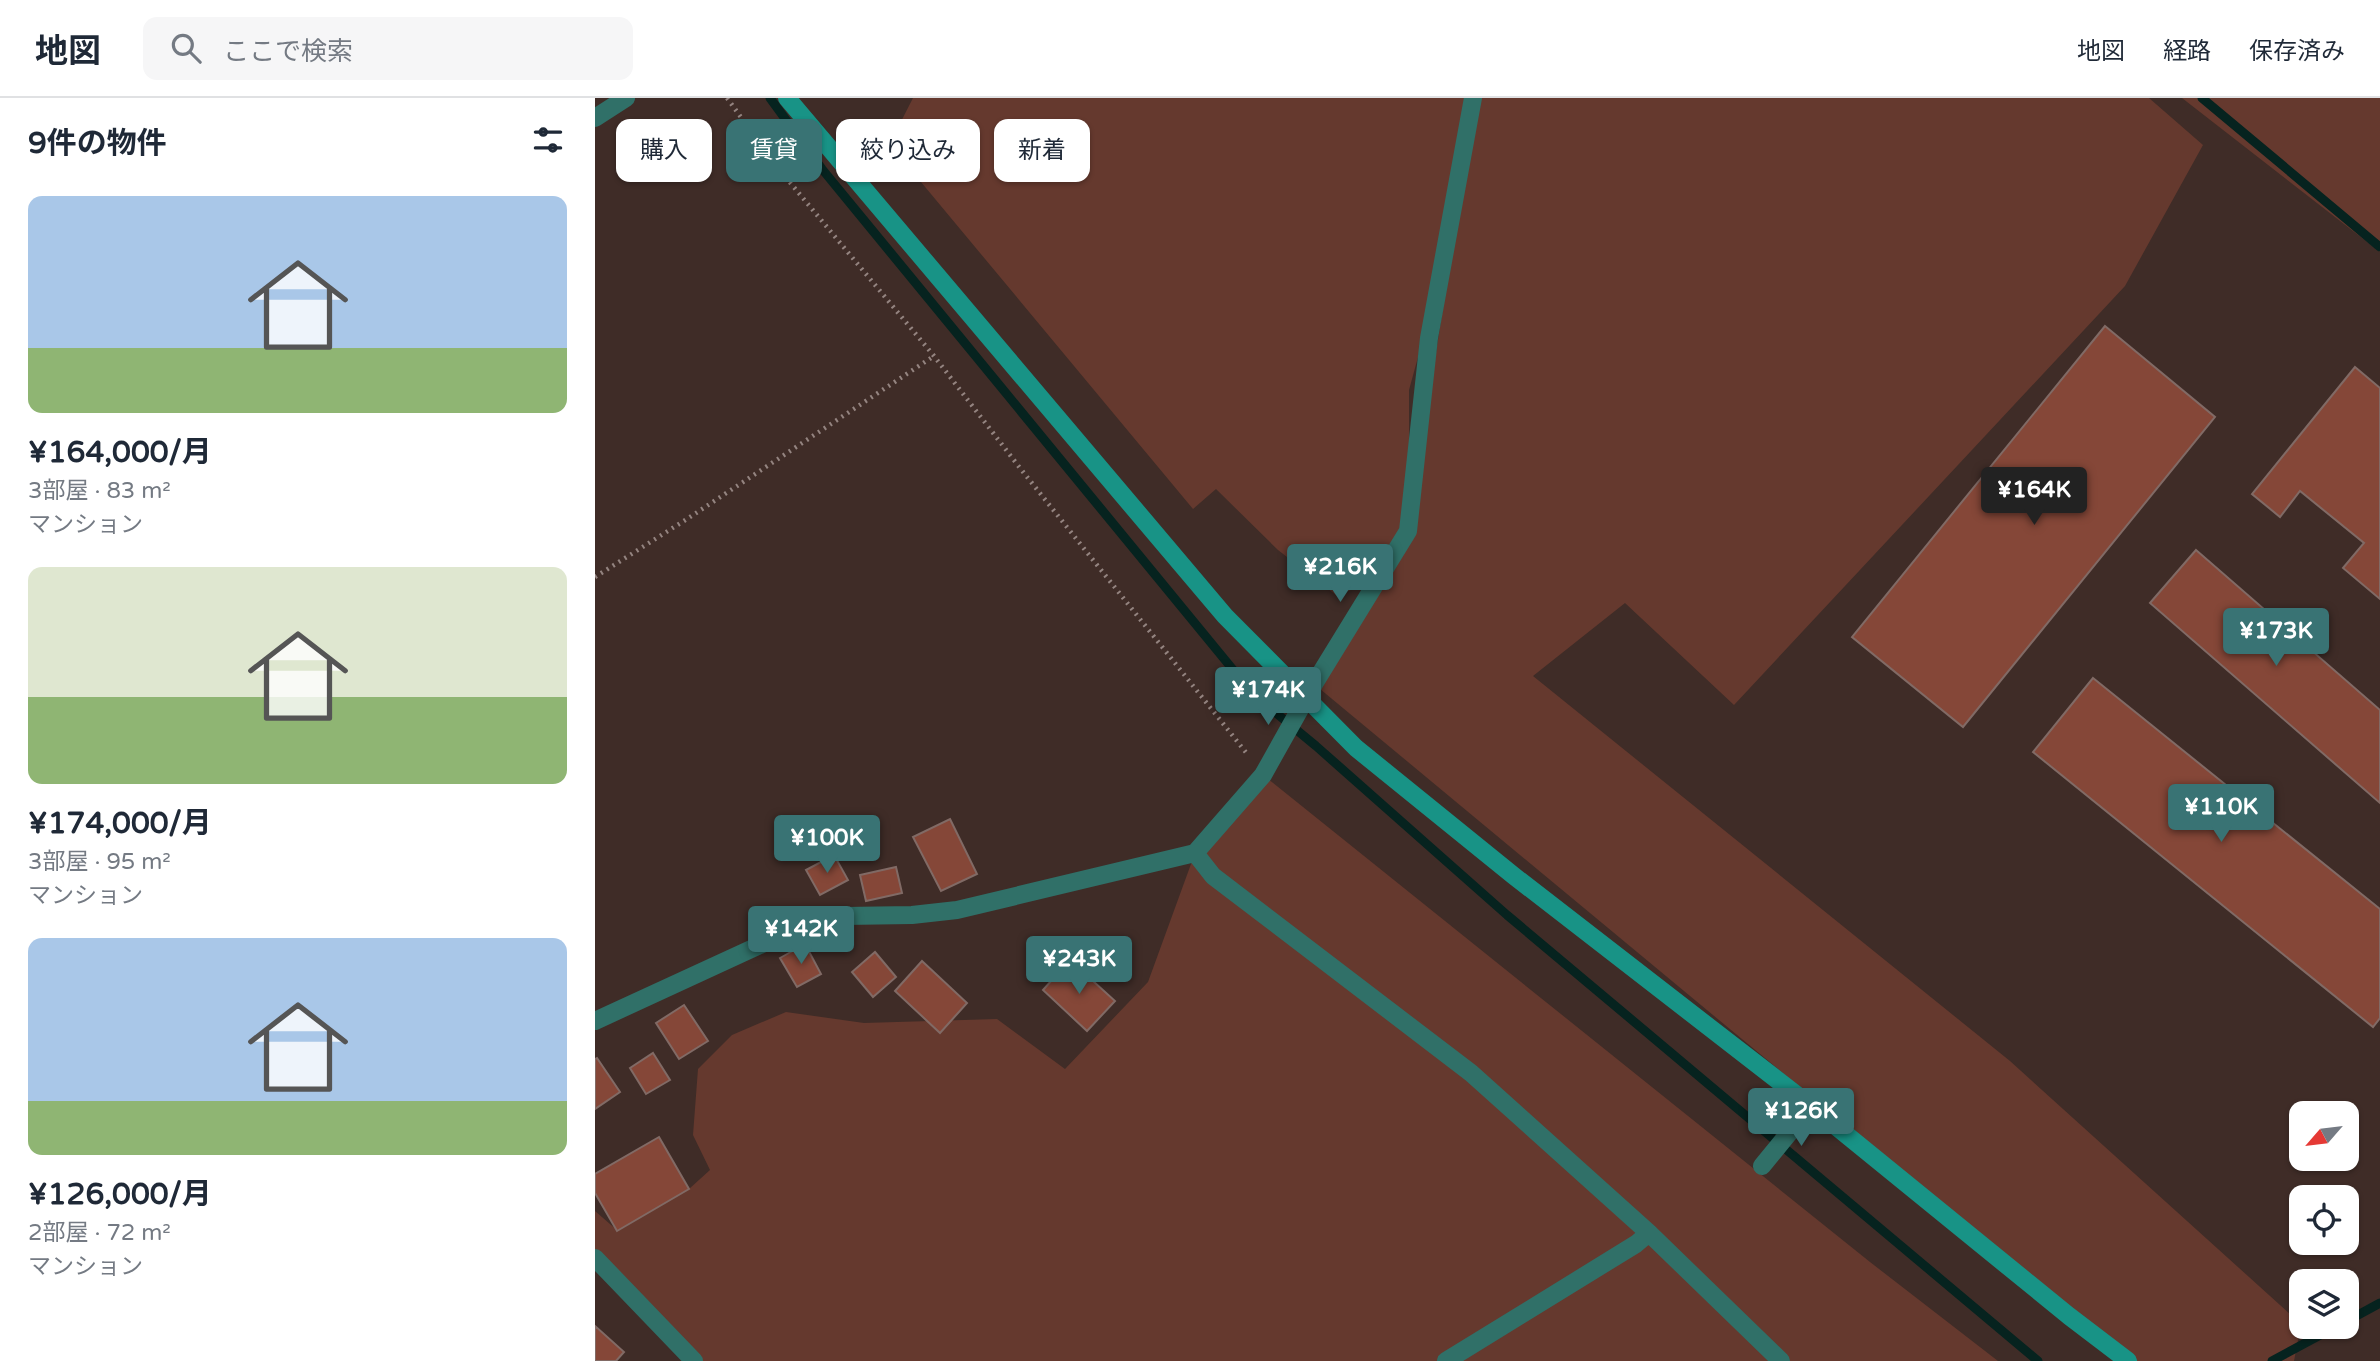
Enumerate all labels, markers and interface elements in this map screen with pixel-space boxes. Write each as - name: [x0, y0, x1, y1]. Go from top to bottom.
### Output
- search box: [143, 17, 633, 80]
- icon: search: [167, 29, 205, 67]
- text: 地図: [35, 32, 101, 71]
- text: ここで検索: [223, 36, 353, 67]
- text: 地図: [2077, 37, 2125, 66]
- text: 経路: [2163, 37, 2211, 66]
- text: 保存済み: [2249, 37, 2345, 66]
- chip: 購入: [616, 119, 712, 182]
- chip: 賃貸: [726, 119, 822, 182]
- chip: 絞り込み: [836, 119, 980, 182]
- chip: 新着: [994, 119, 1090, 182]
- icon: filters: [529, 121, 567, 159]
- text: 9件の物件: [28, 125, 167, 162]
- icon: home: [235, 242, 361, 368]
- text: ¥164,000/月: [28, 434, 212, 471]
- pin: ¥164K: [1985, 468, 2083, 527]
- text: ¥164K: [1997, 476, 2071, 504]
- text: 3部屋 · 83 m²: [28, 477, 171, 505]
- text: マンション: [28, 511, 143, 539]
- pin: ¥216K: [1291, 545, 1389, 604]
- text: ¥216K: [1303, 553, 1377, 581]
- pin: ¥173K: [2227, 608, 2325, 668]
- icon: home: [235, 613, 361, 739]
- text: ¥173K: [2239, 617, 2313, 645]
- pin: ¥174K: [1219, 668, 1317, 727]
- text: ¥174K: [1231, 676, 1305, 704]
- pin: ¥110K: [2172, 784, 2270, 844]
- text: ¥110K: [2184, 793, 2258, 821]
- text: ¥174,000/月: [28, 805, 212, 842]
- pin: ¥100K: [778, 816, 876, 875]
- text: ¥100K: [790, 824, 864, 852]
- text: 3部屋 · 95 m²: [28, 848, 171, 876]
- text: マンション: [28, 882, 143, 910]
- pin: ¥142K: [752, 906, 850, 966]
- text: ¥142K: [764, 915, 838, 943]
- pin: ¥243K: [1030, 936, 1128, 996]
- text: ¥243K: [1042, 945, 1116, 973]
- icon: home: [235, 984, 361, 1110]
- pin: ¥126K: [1752, 1088, 1850, 1148]
- text: ¥126K: [1764, 1097, 1838, 1125]
- north arrow: [2289, 1101, 2359, 1171]
- map controls: [2289, 1101, 2359, 1339]
- text: ¥126,000/月: [28, 1176, 212, 1213]
- button: locate: [2289, 1185, 2359, 1255]
- text: 2部屋 · 72 m²: [28, 1219, 171, 1247]
- text: マンション: [28, 1253, 143, 1281]
- button: layers: [2289, 1269, 2359, 1339]

